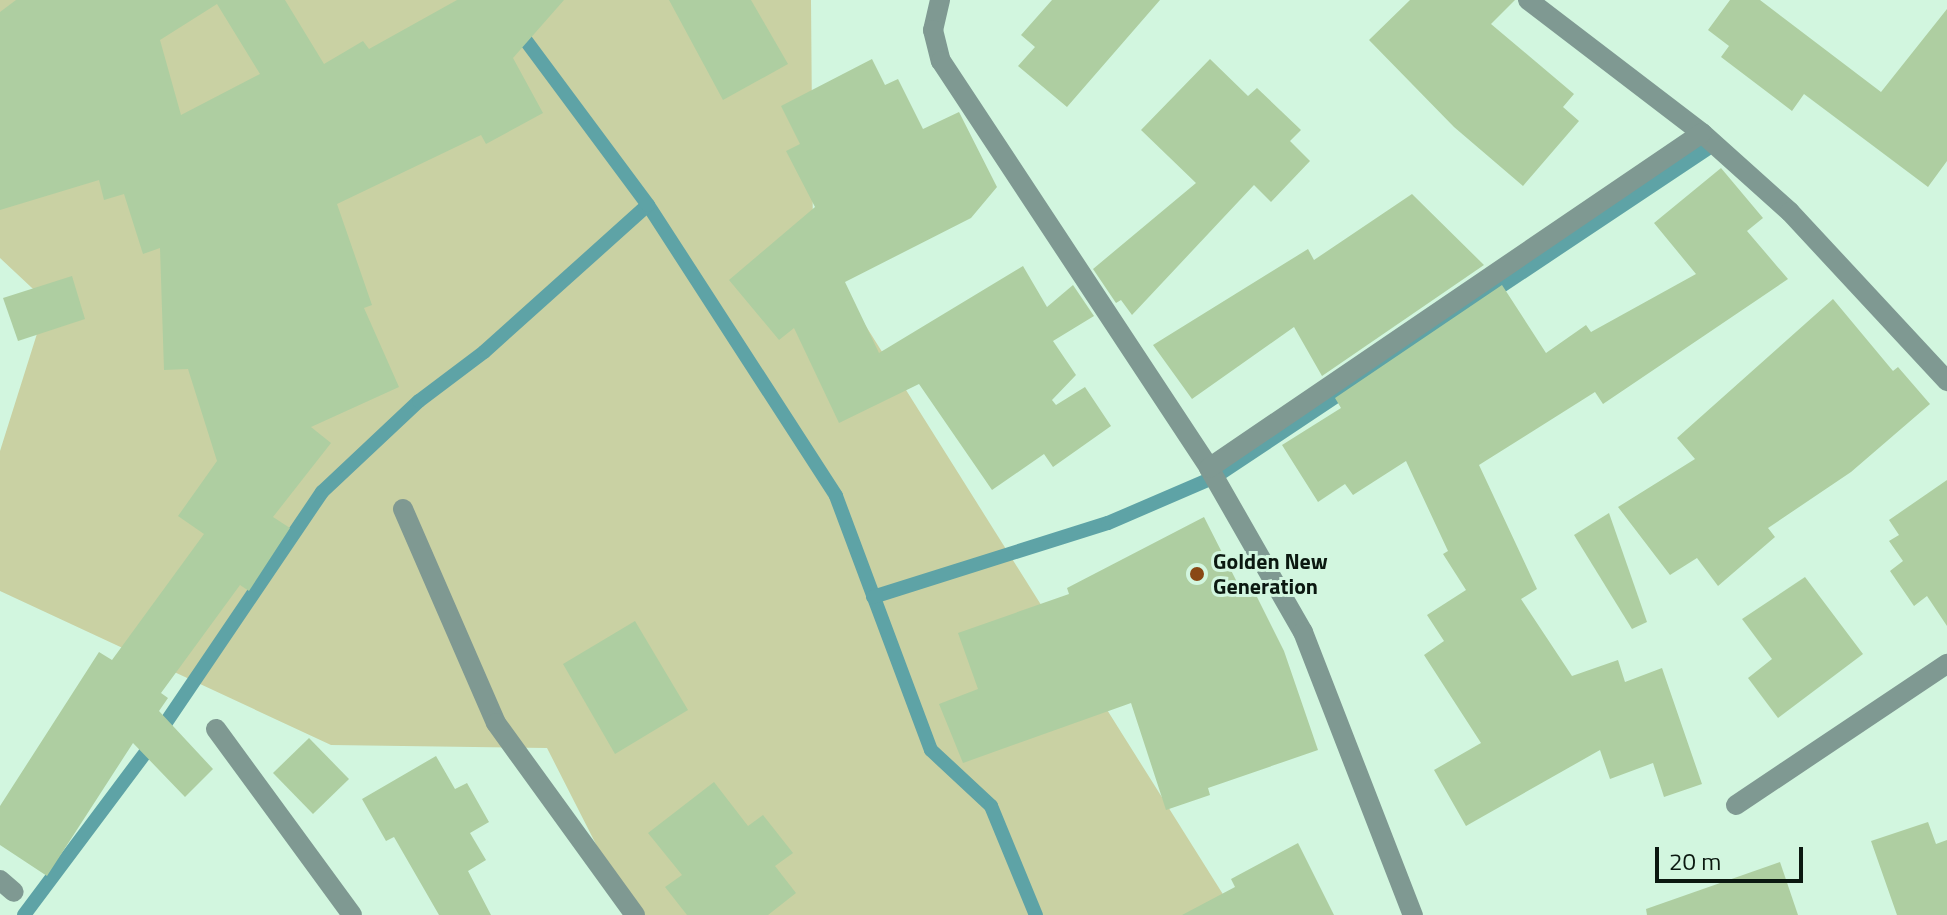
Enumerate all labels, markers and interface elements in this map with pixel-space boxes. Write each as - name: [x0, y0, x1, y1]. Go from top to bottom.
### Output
- place label: Golden New Generation: [1213, 548, 1328, 600]
- marker: Golden New Generation: [1188, 565, 1206, 583]
- scale bar: [1659, 831, 1807, 881]
- text: 20 m: [1669, 843, 1721, 879]

